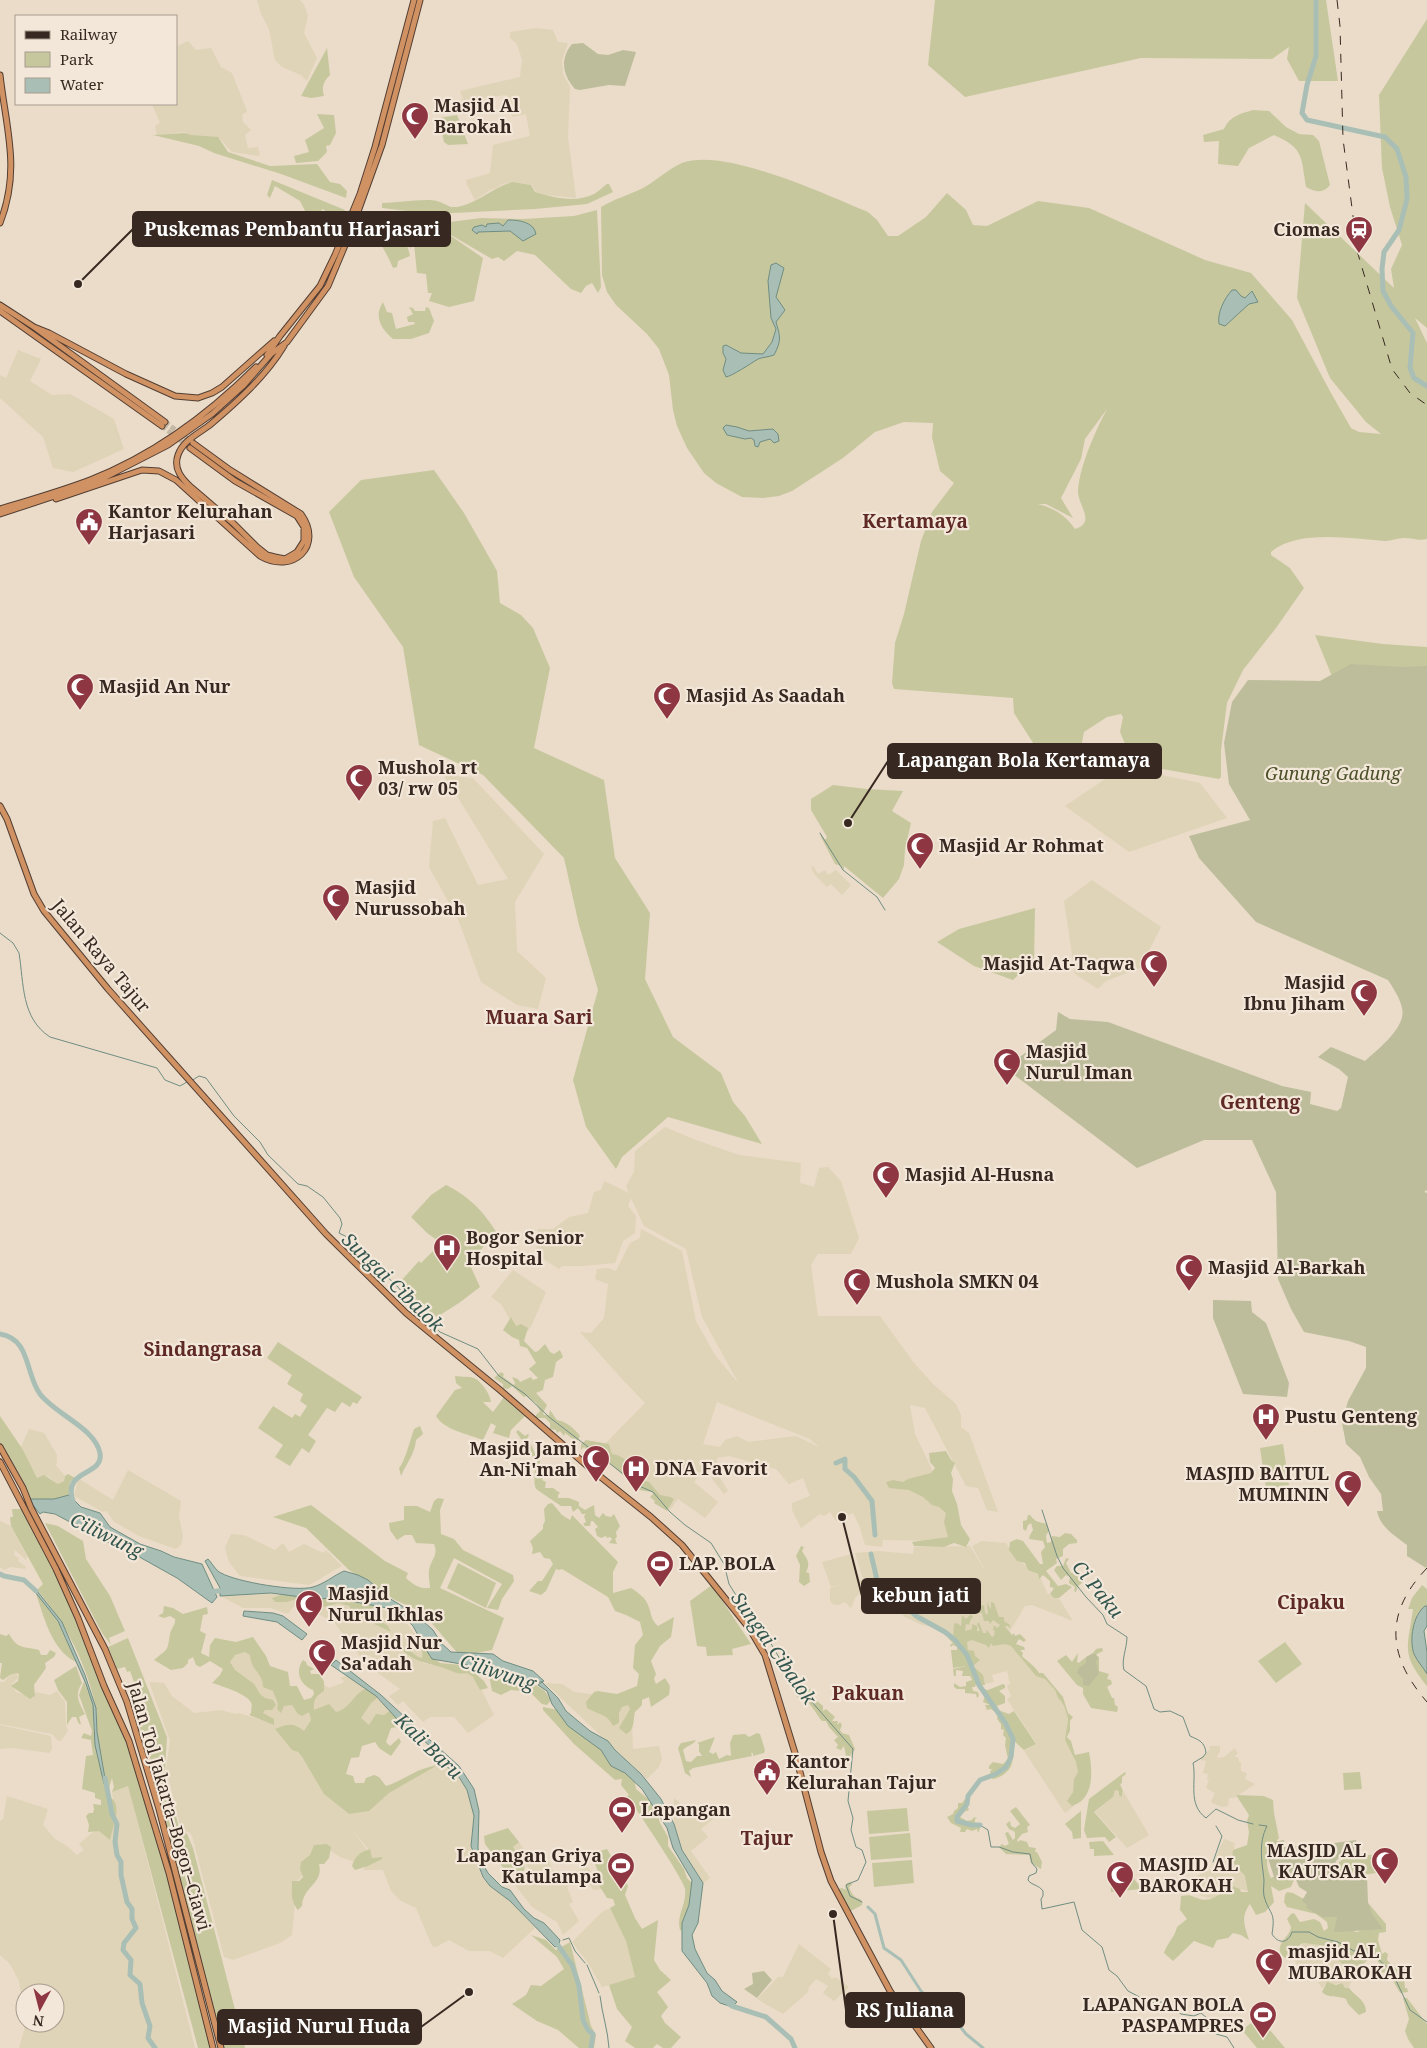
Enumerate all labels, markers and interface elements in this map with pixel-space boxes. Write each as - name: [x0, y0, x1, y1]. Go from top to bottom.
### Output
- legend: [15, 15, 178, 105]
- text: Railway: [60, 24, 118, 44]
- text: Park: [60, 49, 94, 69]
- text: Water: [60, 74, 103, 94]
- place label: Masjid Al Barokah: [434, 93, 520, 138]
- mosque icon: Masjid Al Barokah: [400, 101, 430, 140]
- callout: Puskemas Pembantu Harjasari: [133, 212, 450, 246]
- station icon: Ciomas: [1344, 215, 1374, 254]
- text: Puskemas Pembantu Harjasari: [144, 216, 440, 242]
- place label: Ciomas: [1273, 217, 1340, 241]
- place label: Kantor Kelurahan Harjasari: [108, 499, 273, 544]
- public building icon: Kantor Kelurahan Harjasari: [74, 507, 104, 546]
- district label: Kertamaya: [862, 508, 968, 534]
- mosque icon: Masjid An Nur: [65, 672, 95, 711]
- place label: Masjid An Nur: [99, 674, 231, 698]
- mosque icon: Masjid As Saadah: [652, 681, 682, 720]
- place label: Masjid As Saadah: [686, 683, 845, 707]
- callout: Lapangan Bola Kertamaya: [888, 744, 1161, 778]
- text: Lapangan Bola Kertamaya: [898, 747, 1150, 773]
- place label: Mushola rt 03/ rw 05: [378, 755, 477, 800]
- park label: Gunung Gadung: [1265, 761, 1402, 785]
- mosque icon: Mushola rt 03/ rw 05: [344, 763, 374, 802]
- mosque icon: Masjid Ar Rohmat: [905, 831, 935, 870]
- place label: Masjid Ar Rohmat: [939, 833, 1104, 857]
- place label: Masjid Nurussobah: [355, 875, 465, 920]
- mosque icon: Masjid Nurussobah: [321, 883, 351, 922]
- street label: Jalan Raya Tajur: [47, 893, 157, 1017]
- mosque icon: Masjid At-Taqwa: [1139, 949, 1169, 988]
- place label: Masjid At-Taqwa: [983, 951, 1135, 975]
- place label: Masjid Ibnu Jiham: [1243, 970, 1345, 1015]
- mosque icon: Masjid Ibnu Jiham: [1349, 978, 1379, 1017]
- district label: Muara Sari: [485, 1004, 593, 1030]
- place label: Masjid Nurul Iman: [1026, 1039, 1132, 1084]
- mosque icon: Masjid Nurul Iman: [992, 1047, 1022, 1086]
- district label: Genteng: [1220, 1089, 1300, 1115]
- mosque icon: Masjid Al-Husna: [871, 1160, 901, 1199]
- place label: Masjid Al-Husna: [905, 1162, 1054, 1186]
- place label: Bogor Senior Hospital: [466, 1225, 584, 1270]
- water label: Sungai Cibalok: [336, 1227, 450, 1338]
- hospital icon: Bogor Senior Hospital: [432, 1233, 462, 1272]
- mosque icon: Masjid Al-Barkah: [1174, 1253, 1204, 1292]
- place label: Masjid Al-Barkah: [1208, 1255, 1366, 1279]
- mosque icon: Mushola SMKN 04: [842, 1267, 872, 1306]
- place label: Mushola SMKN 04: [876, 1269, 1039, 1293]
- district label: Sindangrasa: [144, 1336, 262, 1362]
- hospital icon: Pustu Genteng: [1251, 1402, 1281, 1441]
- place label: Pustu Genteng: [1285, 1404, 1418, 1428]
- place label: Masjid Jami An-Ni'mah: [469, 1436, 578, 1481]
- mosque icon: Masjid Jami An-Ni'mah: [581, 1444, 611, 1483]
- hospital icon: DNA Favorit: [621, 1454, 651, 1493]
- place label: DNA Favorit: [655, 1456, 767, 1480]
- place label: MASJID BAITUL MUMININ: [1186, 1461, 1329, 1506]
- mosque icon: MASJID BAITUL MUMININ: [1333, 1469, 1363, 1508]
- water label: Ciliwung: [66, 1506, 149, 1564]
- sports icon: LAP. BOLA: [645, 1549, 675, 1588]
- place label: LAP. BOLA: [679, 1551, 776, 1575]
- water label: Ci Paku: [1067, 1555, 1130, 1624]
- callout: kebun jati: [862, 1579, 980, 1613]
- place label: Masjid Nurul Ikhlas: [328, 1581, 443, 1626]
- text: kebun jati: [872, 1582, 970, 1608]
- water label: Sungai Cibalok: [725, 1586, 823, 1711]
- mosque icon: Masjid Nurul Ikhlas: [294, 1589, 324, 1628]
- district label: Cipaku: [1277, 1589, 1345, 1615]
- place label: Masjid Nur Sa'adah: [341, 1630, 443, 1675]
- mosque icon: Masjid Nur Sa'adah: [307, 1638, 337, 1677]
- water label: Ciliwung: [457, 1648, 541, 1697]
- street label: Jalan Tol Jakarta–Bogor–Ciawi: [123, 1677, 217, 1933]
- district label: Pakuan: [832, 1680, 905, 1706]
- water label: Kali Baru: [389, 1707, 469, 1785]
- place label: Kantor Kelurahan Tajur: [786, 1749, 937, 1794]
- public building icon: Kantor Kelurahan Tajur: [752, 1757, 782, 1796]
- sports icon: Lapangan: [607, 1795, 637, 1834]
- place label: Lapangan: [641, 1797, 731, 1821]
- district label: Tajur: [741, 1825, 793, 1851]
- place label: MASJID AL KAUTSAR: [1267, 1838, 1366, 1883]
- place label: Lapangan Griya Katulampa: [457, 1843, 602, 1888]
- mosque icon: MASJID AL KAUTSAR: [1370, 1846, 1400, 1885]
- sports icon: Lapangan Griya Katulampa: [606, 1851, 636, 1890]
- place label: MASJID AL BAROKAH: [1139, 1852, 1238, 1897]
- mosque icon: MASJID AL BAROKAH: [1105, 1860, 1135, 1899]
- place label: masjid AL MUBAROKAH: [1288, 1939, 1412, 1984]
- mosque icon: masjid AL MUBAROKAH: [1254, 1947, 1284, 1986]
- north arrow: [15, 1983, 65, 2033]
- place label: LAPANGAN BOLA PASPAMPRES: [1082, 1992, 1244, 2037]
- callout: RS Juliana: [846, 1993, 964, 2027]
- text: RS Juliana: [856, 1997, 954, 2023]
- sports icon: LAPANGAN BOLA PASPAMPRES: [1248, 2000, 1278, 2039]
- callout: Masjid Nurul Huda: [218, 2010, 421, 2044]
- text: N: [32, 2011, 45, 2032]
- text: Masjid Nurul Huda: [228, 2013, 411, 2039]

